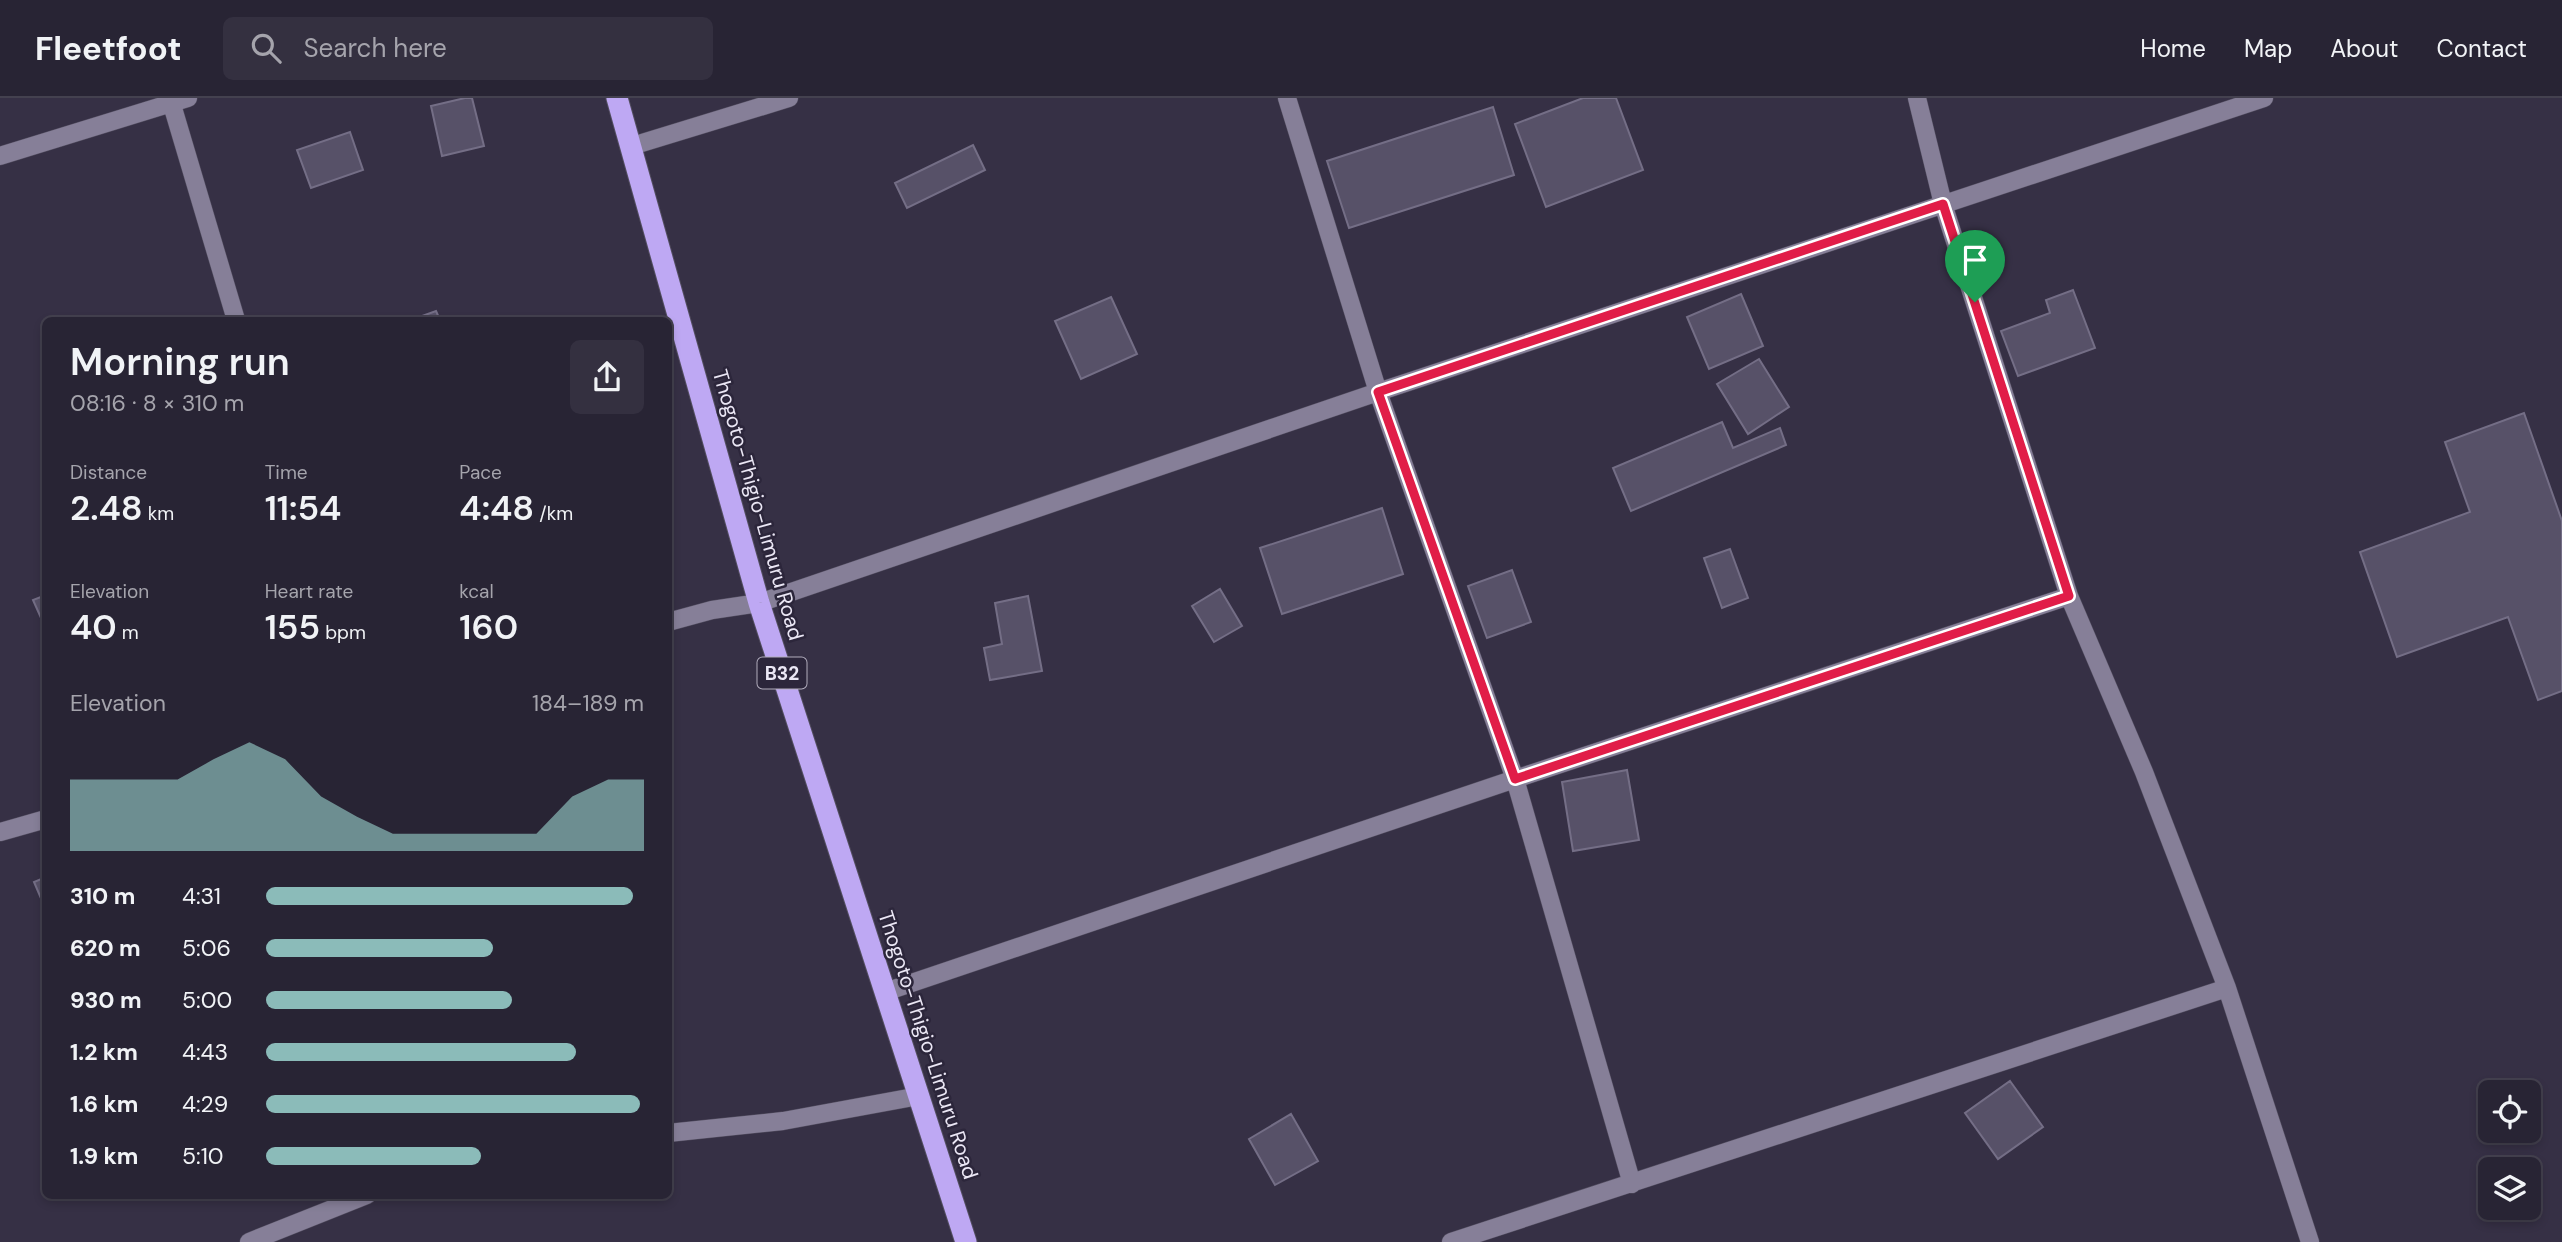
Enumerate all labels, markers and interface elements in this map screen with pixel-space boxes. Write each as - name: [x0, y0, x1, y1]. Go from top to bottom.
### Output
- search box: [223, 17, 713, 80]
- text: Fleetfoot: [35, 27, 181, 70]
- icon: search: [247, 29, 285, 67]
- text: Search here: [303, 31, 447, 65]
- text: Home: [2140, 33, 2206, 64]
- text: Map: [2244, 33, 2292, 64]
- text: About: [2330, 33, 2399, 64]
- text: Contact: [2437, 33, 2527, 64]
- pin: [1945, 230, 2005, 302]
- icon: arrive: [1956, 241, 1994, 279]
- text: Morning run: [70, 337, 290, 387]
- button: share: [570, 340, 644, 414]
- street label: Thogoto-Thigio-Limuru Road: [706, 366, 810, 644]
- text: 08:16 · 8 × 310 m: [70, 388, 244, 418]
- text: Distance: [70, 460, 147, 485]
- text: Time: [265, 460, 308, 485]
- text: Pace: [459, 460, 502, 485]
- text: 2.48: [70, 485, 143, 531]
- text: 11:54: [265, 485, 341, 531]
- text: 4:48: [459, 485, 534, 531]
- text: km: [143, 501, 174, 526]
- text: /km: [534, 501, 573, 526]
- text: Elevation: [70, 579, 149, 604]
- text: Heart rate: [265, 579, 353, 604]
- text: kcal: [459, 579, 494, 604]
- text: 40: [70, 604, 117, 650]
- text: 155: [265, 604, 320, 650]
- text: 160: [459, 604, 518, 650]
- text: m: [117, 620, 139, 645]
- text: bpm: [320, 620, 366, 645]
- road number: B32: [758, 658, 806, 688]
- text: Elevation: [70, 688, 166, 718]
- text: 184–189 m: [532, 688, 644, 718]
- text: 310 m: [70, 881, 135, 911]
- text: 4:31: [182, 881, 221, 911]
- street label: Thogoto-Thigio-Limuru Road: [871, 907, 985, 1183]
- text: 620 m: [70, 933, 141, 963]
- text: 5:06: [182, 933, 231, 963]
- text: 930 m: [70, 985, 142, 1015]
- text: 5:00: [182, 985, 232, 1015]
- text: 1.2 km: [70, 1037, 138, 1067]
- text: 4:43: [182, 1037, 228, 1067]
- map controls: [2478, 1080, 2541, 1220]
- button: locate: [2478, 1080, 2541, 1143]
- text: 1.6 km: [70, 1089, 138, 1119]
- text: 4:29: [182, 1089, 228, 1119]
- text: 1.9 km: [70, 1141, 138, 1171]
- text: 5:10: [182, 1141, 224, 1171]
- button: layers: [2478, 1157, 2541, 1220]

